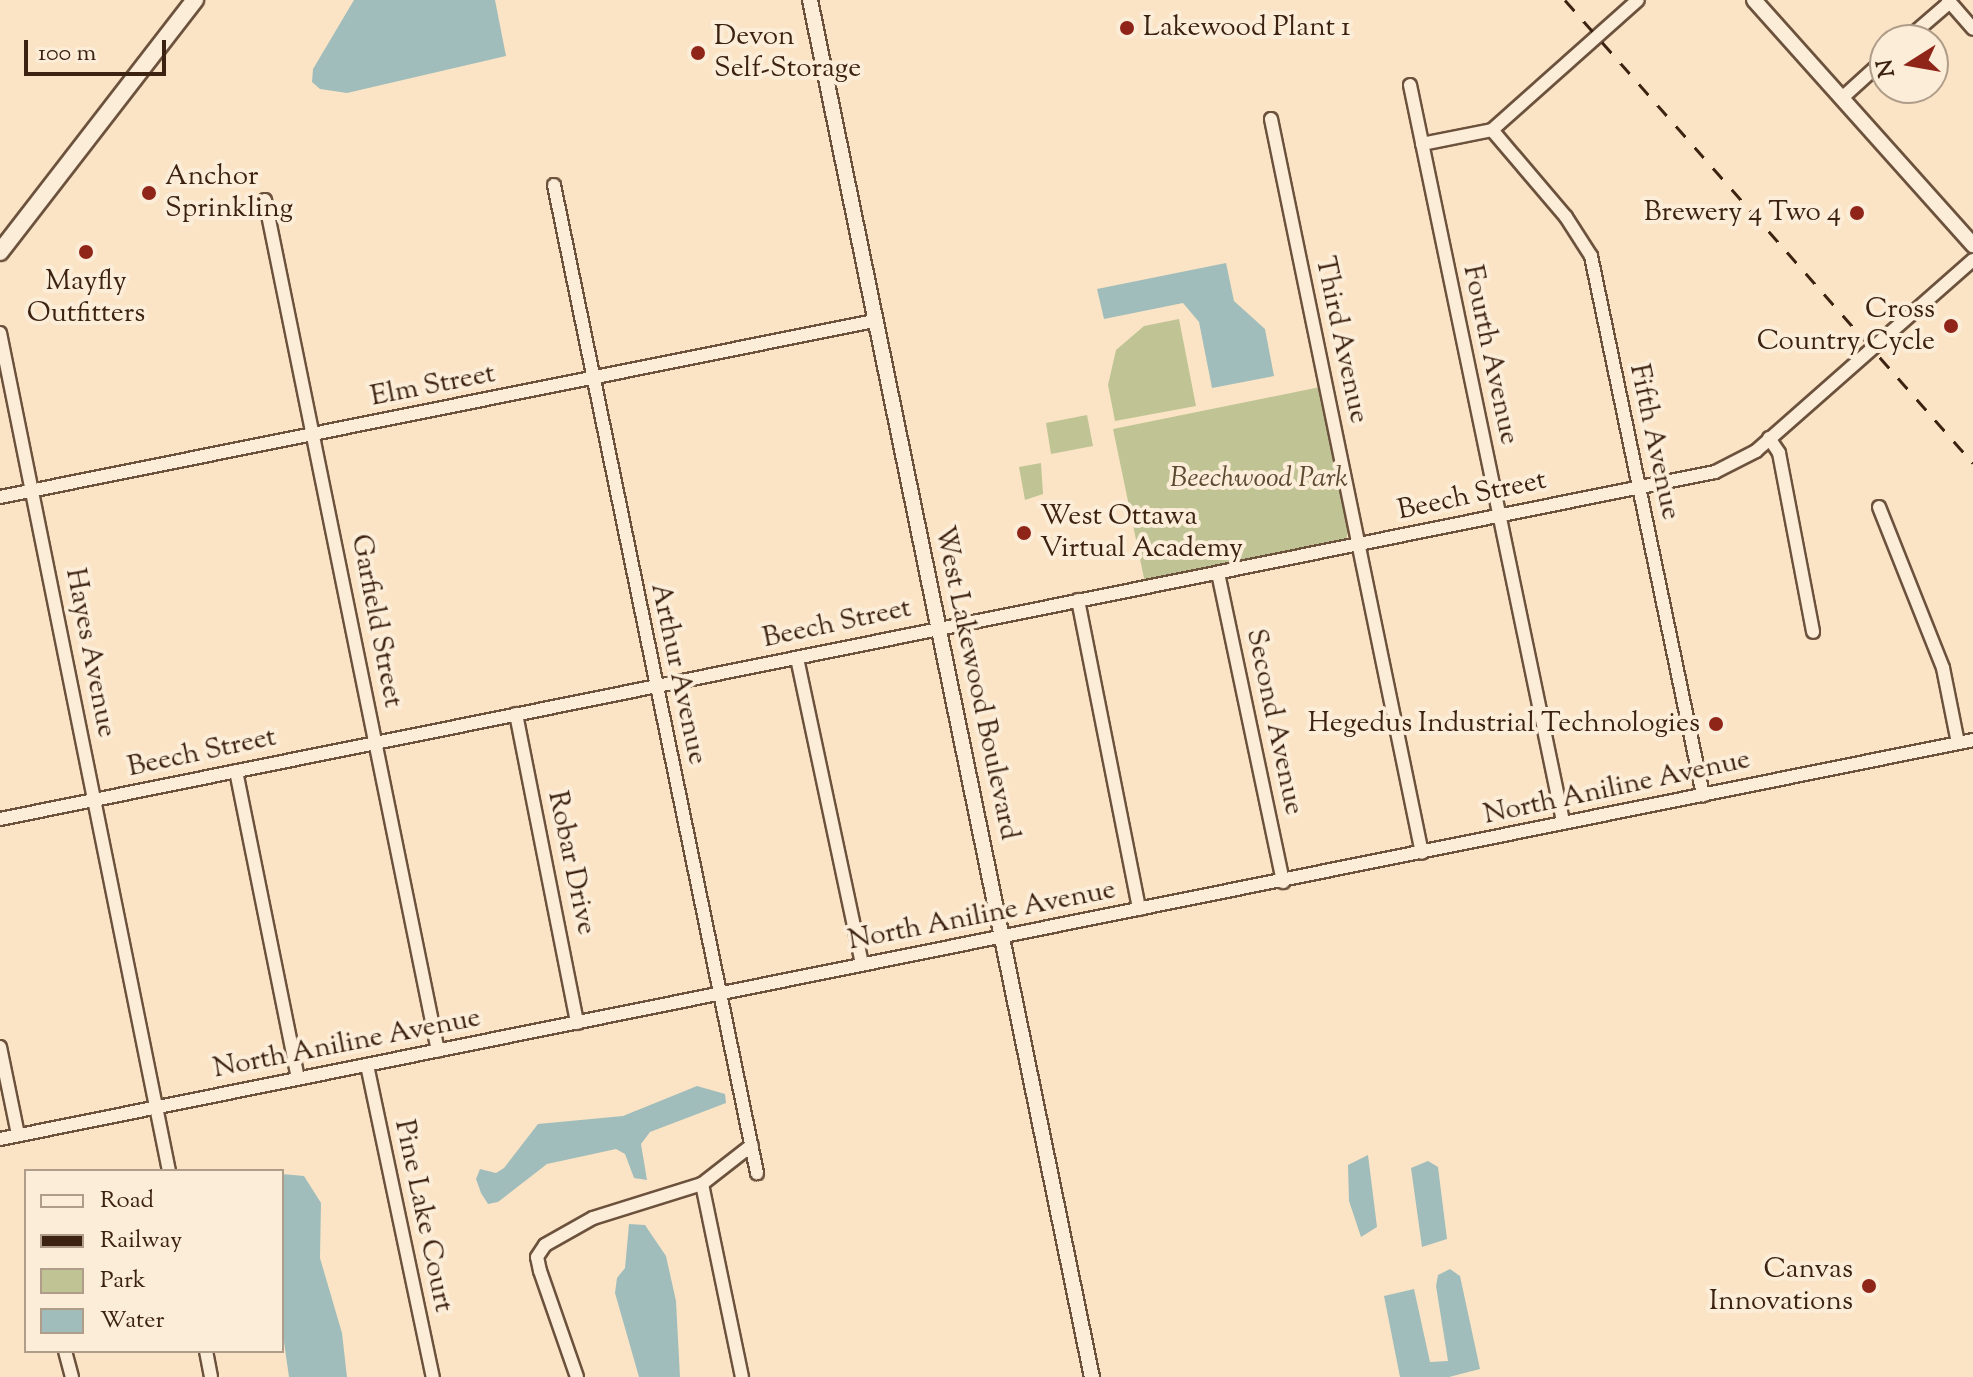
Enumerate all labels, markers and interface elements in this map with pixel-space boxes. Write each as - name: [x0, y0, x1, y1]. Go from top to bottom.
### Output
- place label: Lakewood Plant 1: [1143, 11, 1351, 45]
- marker: Lakewood Plant 1: [1118, 19, 1136, 37]
- place label: Devon Self-Storage: [714, 20, 861, 86]
- scale bar: [28, 24, 170, 74]
- north arrow: [1869, 24, 1949, 104]
- text: 100 m: [38, 37, 96, 71]
- marker: Devon Self-Storage: [689, 44, 707, 62]
- text: N: [1870, 57, 1905, 80]
- place label: Anchor Sprinkling: [165, 160, 293, 226]
- marker: Anchor Sprinkling: [140, 184, 158, 202]
- place label: Brewery 4 Two 4: [1644, 196, 1841, 230]
- marker: Brewery 4 Two 4: [1848, 204, 1866, 222]
- marker: Mayfly Outfitters: [77, 243, 95, 261]
- street label: Third Avenue: [1307, 253, 1375, 427]
- street label: Fourth Avenue: [1455, 262, 1525, 448]
- place label: Mayfly Outfitters: [27, 265, 145, 331]
- place label: Cross Country Cycle: [1757, 293, 1935, 359]
- marker: Cross Country Cycle: [1942, 317, 1960, 335]
- street label: Elm Street: [368, 357, 498, 415]
- street label: Fifth Avenue: [1621, 361, 1687, 523]
- park label: Beechwood Park: [1170, 462, 1348, 496]
- street label: Beech Street: [1395, 464, 1549, 528]
- place label: West Ottawa Virtual Academy: [1040, 500, 1243, 566]
- street label: West Lakewood Boulevard: [926, 523, 1026, 843]
- marker: West Ottawa Virtual Academy: [1015, 524, 1033, 542]
- street label: Garfield Street: [343, 532, 409, 710]
- street label: Hayes Avenue: [57, 566, 123, 740]
- street label: Arthur Avenue: [642, 580, 714, 768]
- street label: Beech Street: [760, 592, 914, 656]
- street label: Second Avenue: [1238, 626, 1310, 818]
- place label: Hegedus Industrial Technologies: [1308, 707, 1700, 741]
- marker: Hegedus Industrial Technologies: [1707, 715, 1725, 733]
- street label: Beech Street: [125, 721, 279, 785]
- street label: North Aniline Avenue: [1481, 743, 1753, 833]
- street label: Robar Drive: [539, 788, 603, 938]
- street label: North Aniline Avenue: [846, 874, 1118, 958]
- street label: North Aniline Avenue: [211, 1002, 483, 1086]
- street label: Pine Lake Court: [386, 1117, 460, 1315]
- legend: [24, 1169, 284, 1353]
- text: Road: [100, 1184, 154, 1218]
- text: Railway: [100, 1224, 182, 1258]
- place label: Canvas Innovations: [1709, 1253, 1853, 1319]
- text: Park: [100, 1264, 146, 1298]
- marker: Canvas Innovations: [1860, 1277, 1878, 1295]
- text: Water: [100, 1304, 164, 1338]

